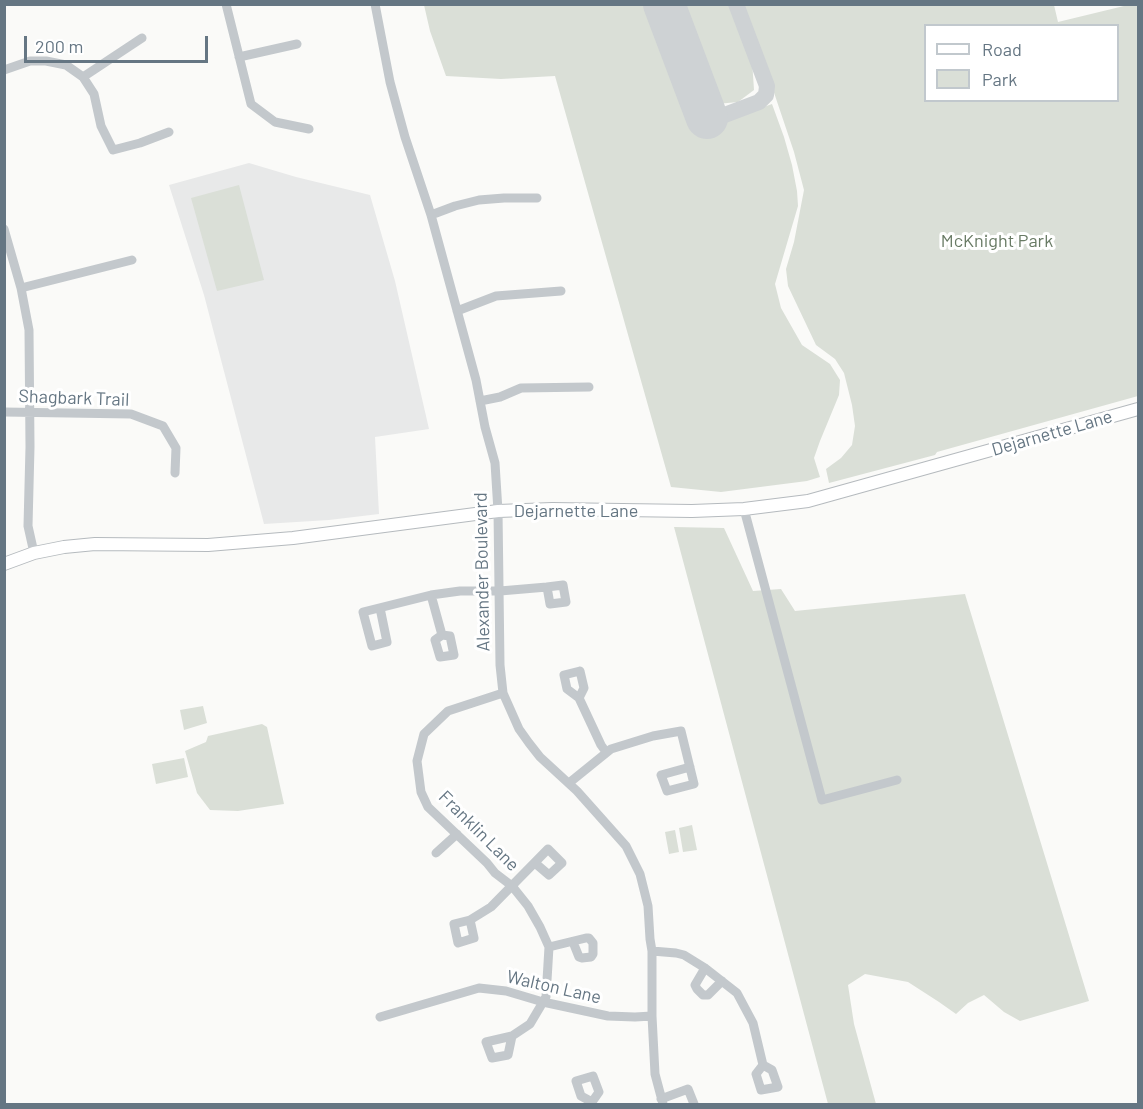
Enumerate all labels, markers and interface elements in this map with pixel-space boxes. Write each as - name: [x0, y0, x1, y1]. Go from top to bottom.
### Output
- scale bar: [27, 24, 212, 62]
- legend: [924, 24, 1119, 102]
- text: 200 m: [35, 35, 83, 57]
- text: Road: [982, 38, 1022, 60]
- text: Park: [982, 68, 1017, 90]
- park label: McKnight Park: [941, 230, 1053, 252]
- street label: Shagbark Trail: [18, 385, 130, 411]
- street label: Dejarnette Lane: [989, 405, 1115, 461]
- street label: Alexander Boulevard: [470, 492, 494, 652]
- street label: Dejarnette Lane: [514, 500, 638, 522]
- street label: Franklin Lane: [434, 786, 524, 876]
- street label: Walton Lane: [505, 966, 603, 1008]

